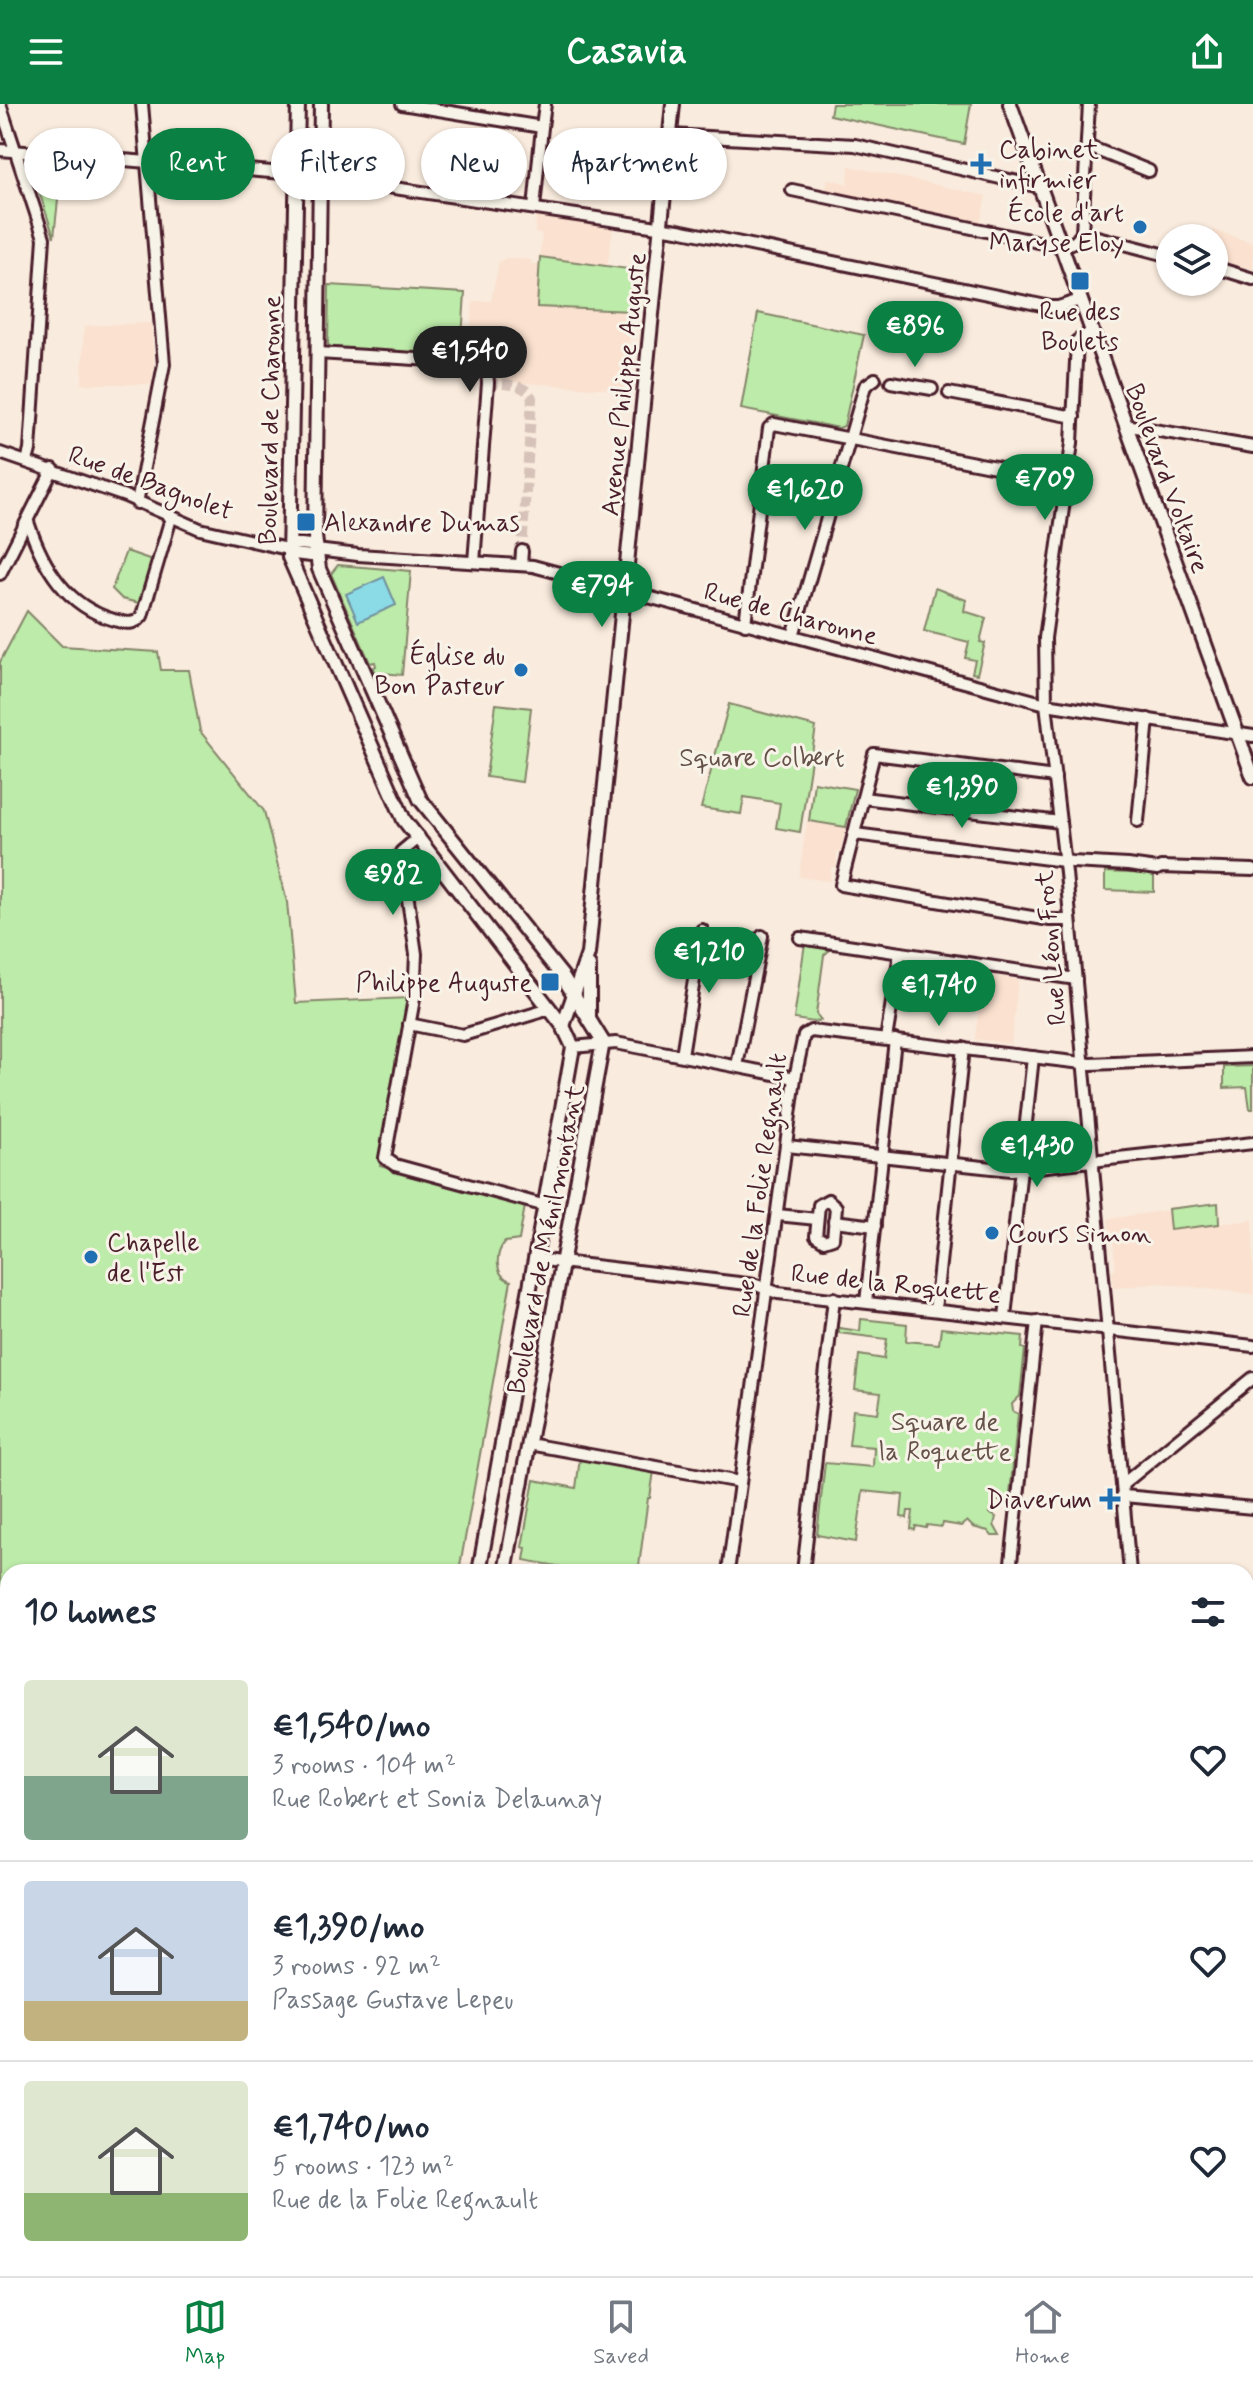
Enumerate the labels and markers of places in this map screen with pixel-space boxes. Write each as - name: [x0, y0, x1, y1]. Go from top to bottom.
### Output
- place label: Cabinet infirmier: [999, 134, 1099, 198]
- marker: Cabinet infirmier: [970, 153, 992, 175]
- place label: École d'art Maryse Eloy: [989, 195, 1124, 261]
- marker: École d'art Maryse Eloy: [1131, 218, 1149, 236]
- marker: Rue des Boulets: [1069, 270, 1091, 292]
- place label: Rue des Boulets: [1039, 296, 1121, 360]
- pin: €896: [868, 301, 962, 369]
- pin: €1,540: [405, 326, 535, 394]
- pin: €709: [998, 454, 1092, 522]
- pin: €1,620: [740, 464, 870, 532]
- place label: Alexandre Dumas: [324, 507, 520, 541]
- marker: Alexandre Dumas: [295, 511, 317, 533]
- pin: €794: [555, 561, 649, 629]
- place label: Église du Bon Pasteur: [375, 638, 505, 704]
- marker: Église du Bon Pasteur: [512, 661, 530, 679]
- pin: €1,390: [897, 762, 1027, 830]
- pin: €982: [346, 849, 440, 917]
- pin: €1,210: [644, 927, 774, 995]
- pin: €1,740: [874, 960, 1004, 1028]
- place label: Philippe Auguste: [356, 967, 532, 1001]
- marker: Philippe Auguste: [539, 971, 561, 993]
- pin: €1,430: [972, 1121, 1102, 1189]
- place label: Cours Simon: [1008, 1218, 1152, 1252]
- marker: Cours Simon: [983, 1224, 1001, 1242]
- place label: Chapelle de l'Est: [107, 1227, 199, 1291]
- marker: Chapelle de l'Est: [82, 1248, 100, 1266]
- place label: Diaverum: [986, 1484, 1092, 1518]
- marker: Diaverum: [1099, 1488, 1121, 1510]

